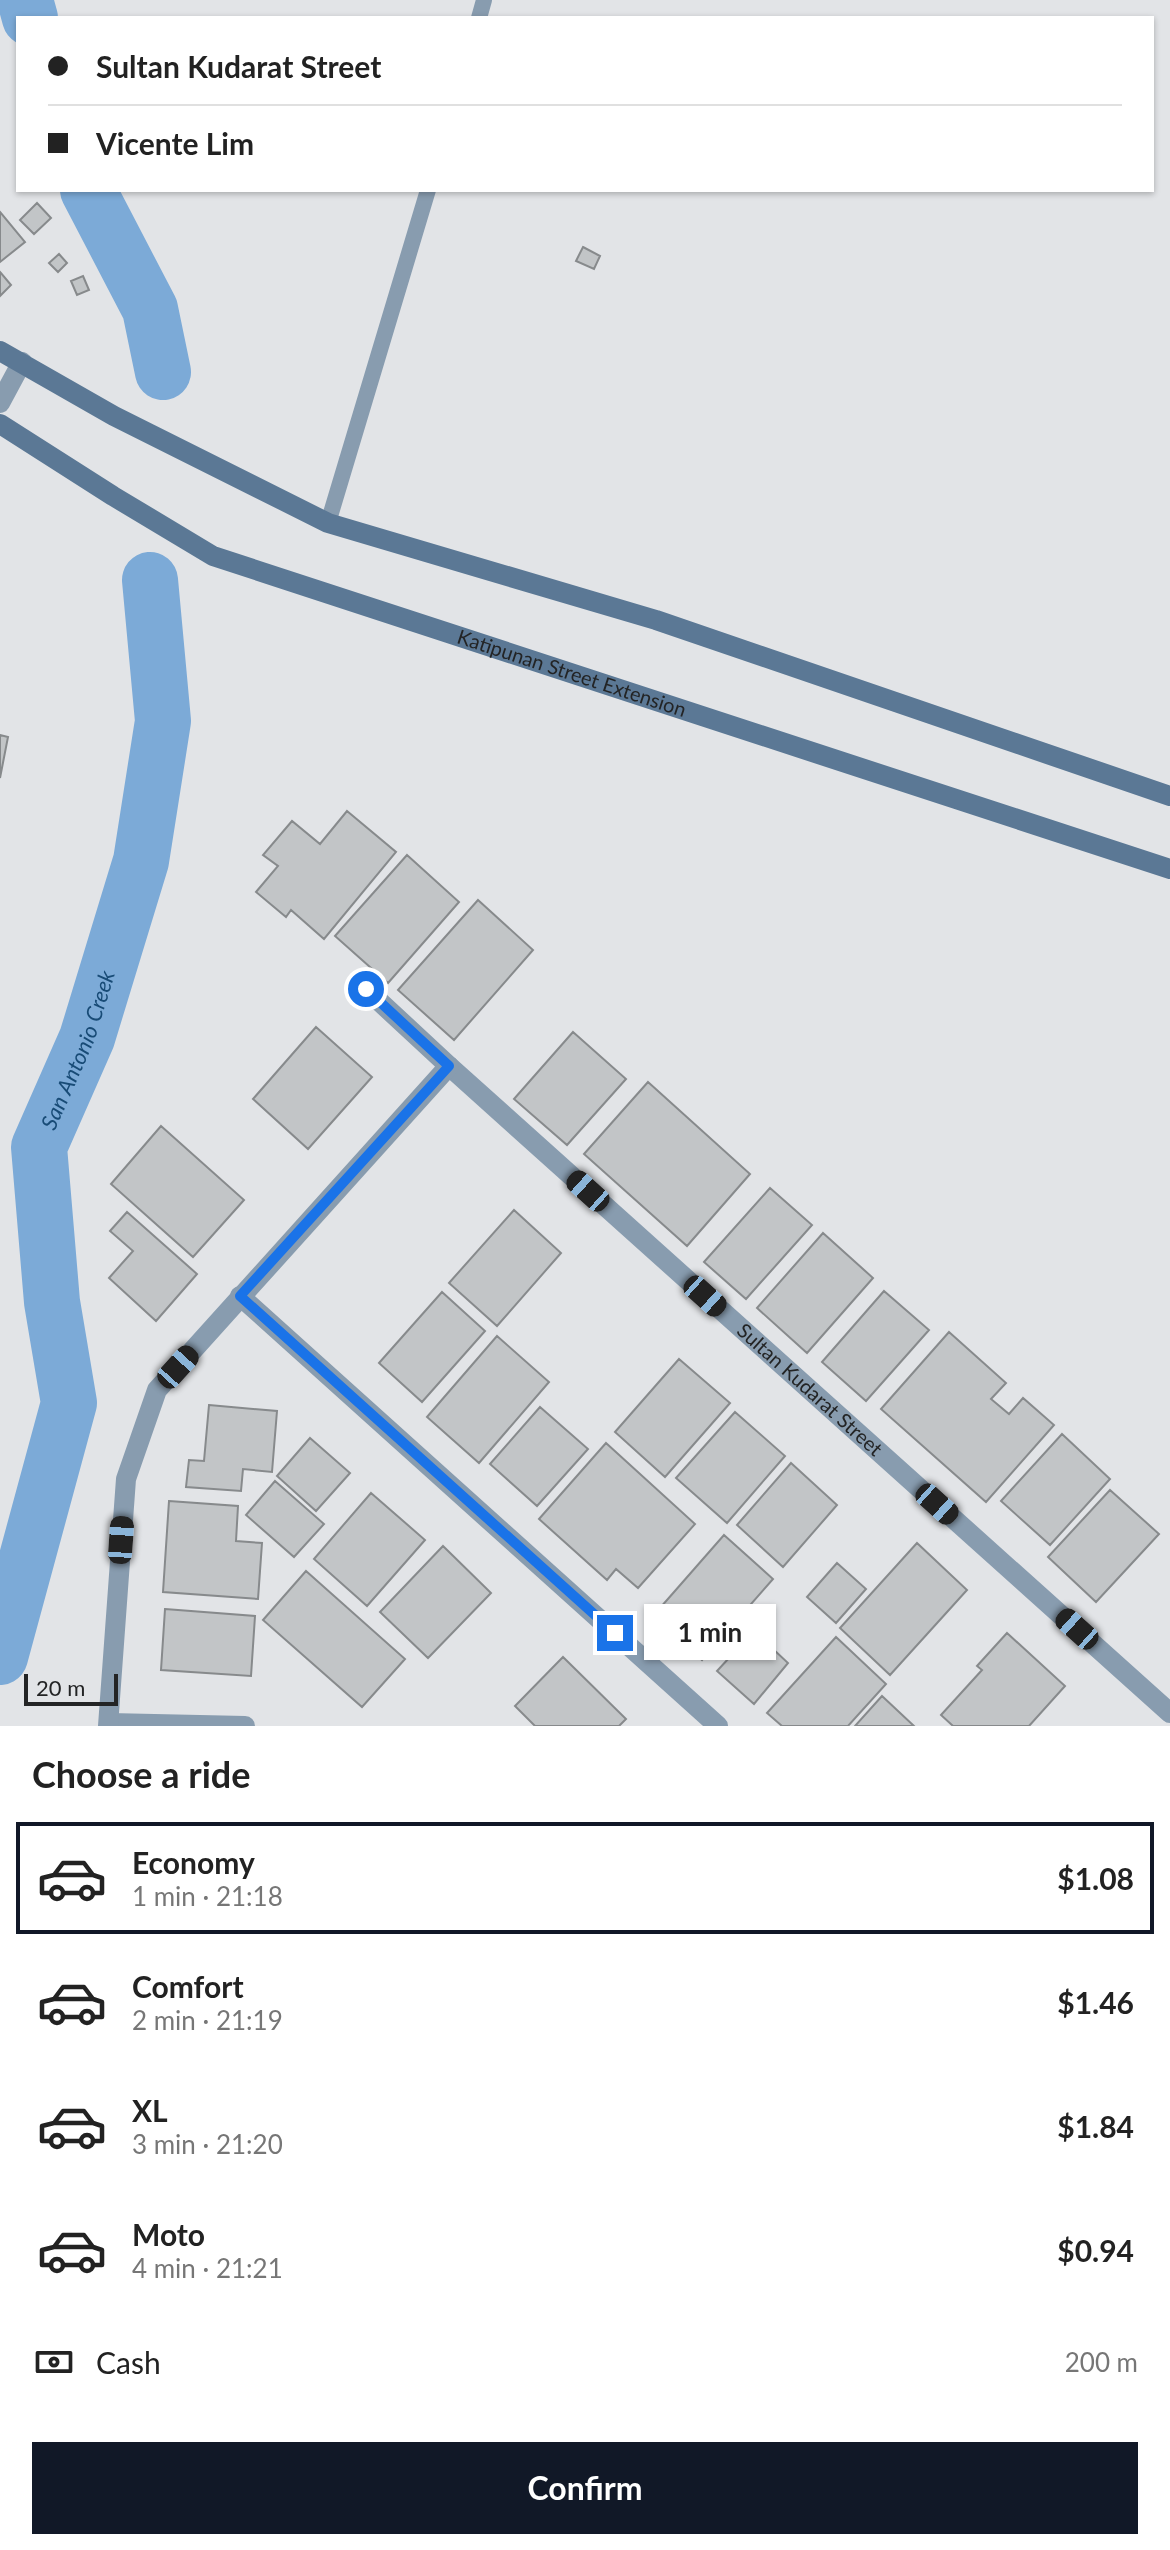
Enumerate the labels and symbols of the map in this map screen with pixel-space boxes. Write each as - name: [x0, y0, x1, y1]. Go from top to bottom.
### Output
- street label: Katipunan Street Extension: [455, 624, 689, 721]
- water label: San Antonio Creek: [34, 966, 120, 1133]
- route start: [348, 971, 384, 1007]
- car: [562, 1166, 614, 1216]
- car: [679, 1271, 731, 1321]
- street label: Sultan Kudarat Street: [733, 1318, 888, 1460]
- car: [153, 1341, 203, 1393]
- car: [911, 1479, 963, 1529]
- car: [107, 1515, 135, 1565]
- car: [1051, 1604, 1103, 1654]
- callout: 1 min: [643, 1605, 775, 1661]
- route end: [597, 1615, 633, 1651]
- scale bar: [24, 1670, 118, 1706]

